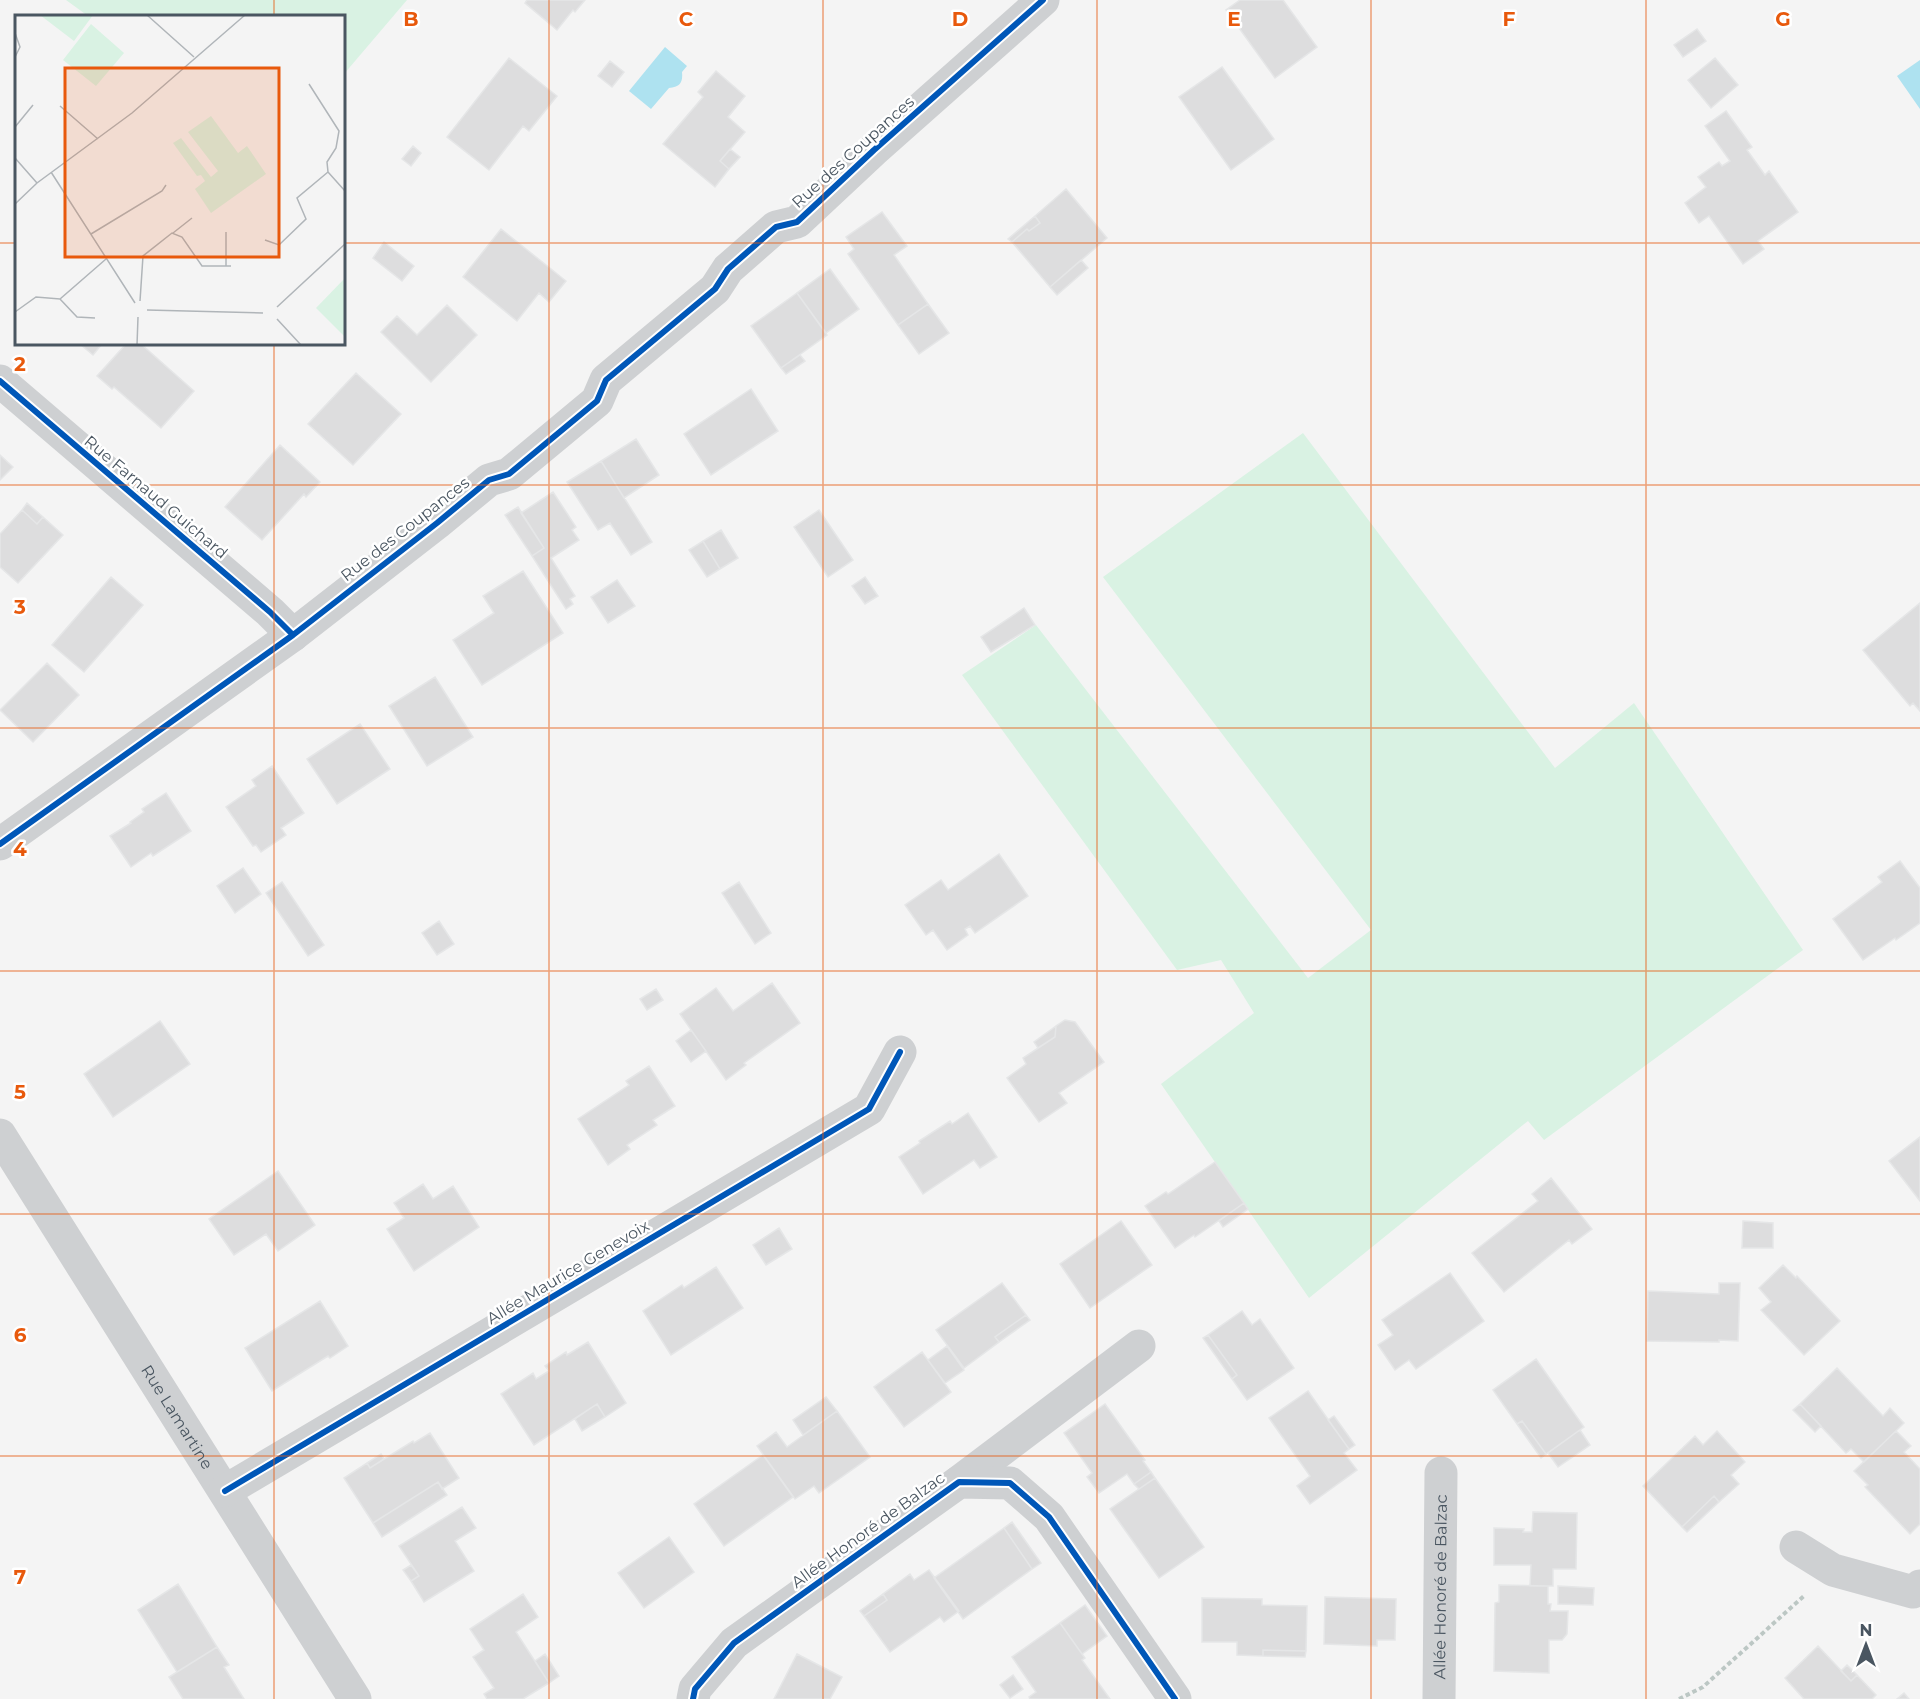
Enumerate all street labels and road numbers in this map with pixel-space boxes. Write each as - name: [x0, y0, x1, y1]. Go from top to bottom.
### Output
- street label: Rue des Coupances: [788, 92, 918, 212]
- street label: Rue Farnaud Guichard: [80, 431, 232, 563]
- street label: Rue des Coupances: [337, 473, 473, 585]
- street label: Allée Maurice Genevoix: [483, 1216, 653, 1328]
- street label: Rue Lamartine: [138, 1361, 217, 1472]
- street label: Allée Honoré de Balzac: [788, 1468, 948, 1592]
- street label: Allée Honoré de Balzac: [1430, 1494, 1450, 1680]

